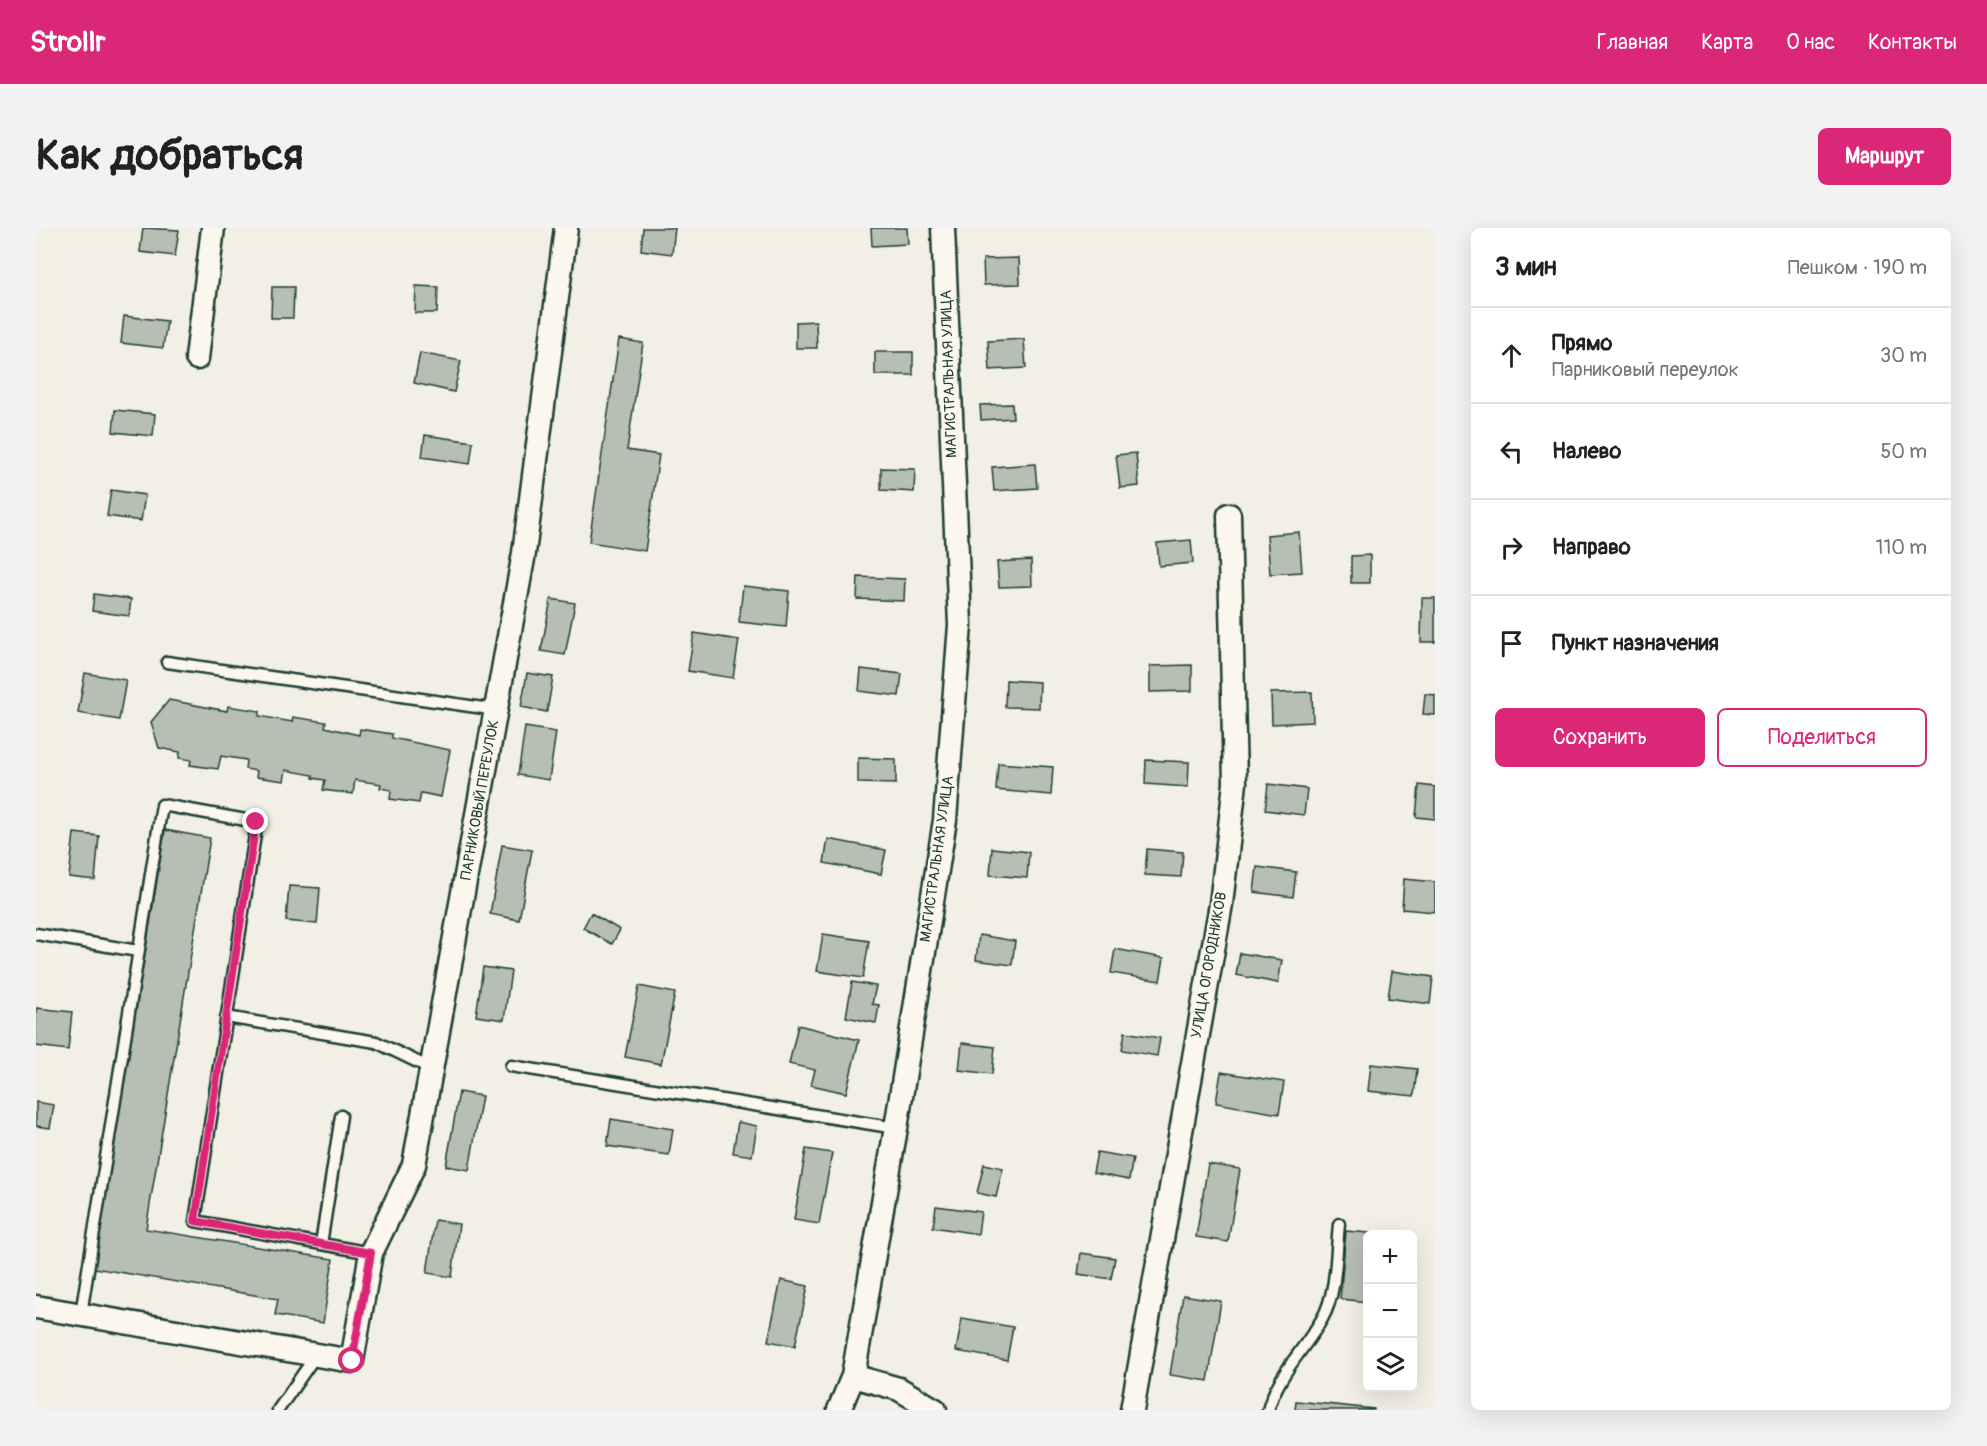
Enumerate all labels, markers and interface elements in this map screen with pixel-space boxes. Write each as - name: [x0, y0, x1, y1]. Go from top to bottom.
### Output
- text: Strollr: [30, 25, 105, 60]
- text: Главная: [1597, 29, 1668, 56]
- text: Карта: [1701, 29, 1753, 56]
- text: О нас: [1786, 29, 1835, 56]
- text: Контакты: [1868, 29, 1957, 56]
- button: Маршрут: [1818, 128, 1951, 185]
- text: Как добраться: [36, 130, 303, 182]
- text: 3 мин: [1495, 251, 1557, 283]
- text: Пешком · 190 m: [1788, 255, 1927, 280]
- street label: МАГИСТРАЛЬНАЯ УЛИЦА: [937, 289, 961, 458]
- text: Прямо: [1552, 329, 1612, 357]
- icon: ahead: [1495, 339, 1528, 372]
- text: 30 m: [1880, 343, 1927, 368]
- text: Парниковый переулок: [1552, 357, 1739, 382]
- icon: left: [1495, 435, 1528, 468]
- text: Налево: [1552, 437, 1621, 465]
- text: 50 m: [1880, 439, 1927, 464]
- icon: right: [1495, 531, 1528, 564]
- text: Направо: [1552, 533, 1631, 561]
- text: 110 m: [1876, 535, 1927, 560]
- icon: arrive: [1495, 627, 1528, 660]
- text: Пункт назначения: [1552, 629, 1719, 657]
- button: Сохранить: [1495, 708, 1705, 767]
- button: Поделиться: [1717, 708, 1927, 767]
- street label: ПАРНИКОВЫЙ ПЕРЕУЛОК: [457, 718, 503, 882]
- street label: МАГИСТРАЛЬНАЯ УЛИЦА: [916, 774, 958, 944]
- route end: [242, 808, 268, 834]
- street label: УЛИЦА ОГОРОДНИКОВ: [1187, 890, 1231, 1040]
- map controls: [1363, 1230, 1417, 1392]
- button: +: [1363, 1230, 1417, 1284]
- button: −: [1363, 1284, 1417, 1338]
- button: layers: [1363, 1338, 1417, 1392]
- route start: [338, 1347, 364, 1373]

